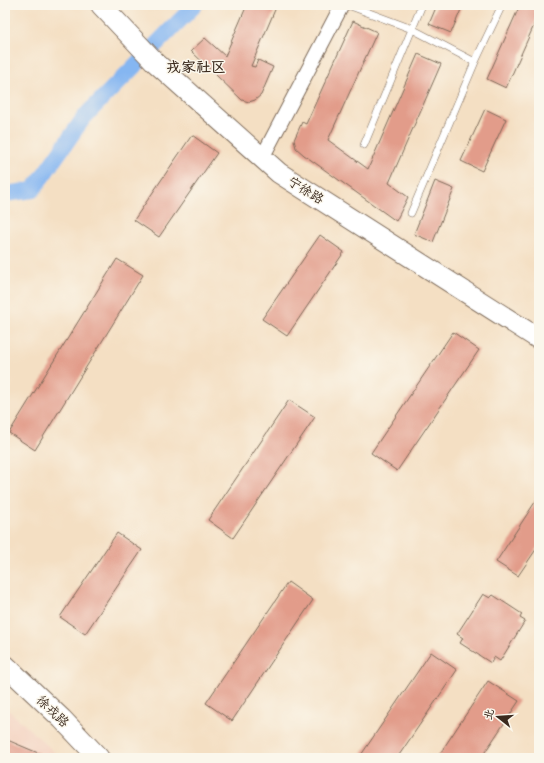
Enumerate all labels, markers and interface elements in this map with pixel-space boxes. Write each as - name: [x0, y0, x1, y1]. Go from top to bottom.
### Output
- district label: 戎家社区: [166, 58, 226, 76]
- street label: 宁徐路: [285, 173, 327, 207]
- street label: 徐戎路: [34, 692, 72, 730]
- north arrow: [478, 697, 518, 737]
- text: 北: [481, 707, 497, 721]

